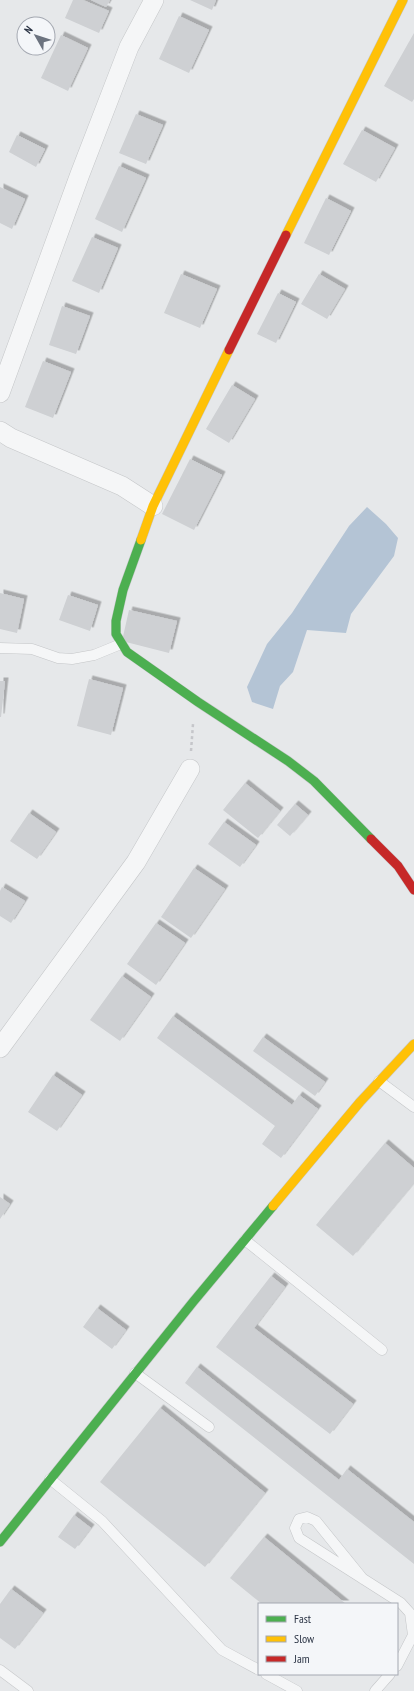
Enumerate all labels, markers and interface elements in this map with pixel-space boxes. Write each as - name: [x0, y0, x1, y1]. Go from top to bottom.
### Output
- north arrow: [16, 16, 56, 56]
- text: N: [21, 23, 36, 36]
- legend: [258, 1603, 398, 1675]
- text: Fast: [294, 1611, 312, 1626]
- text: Slow: [294, 1631, 315, 1646]
- text: Jam: [293, 1651, 310, 1666]

